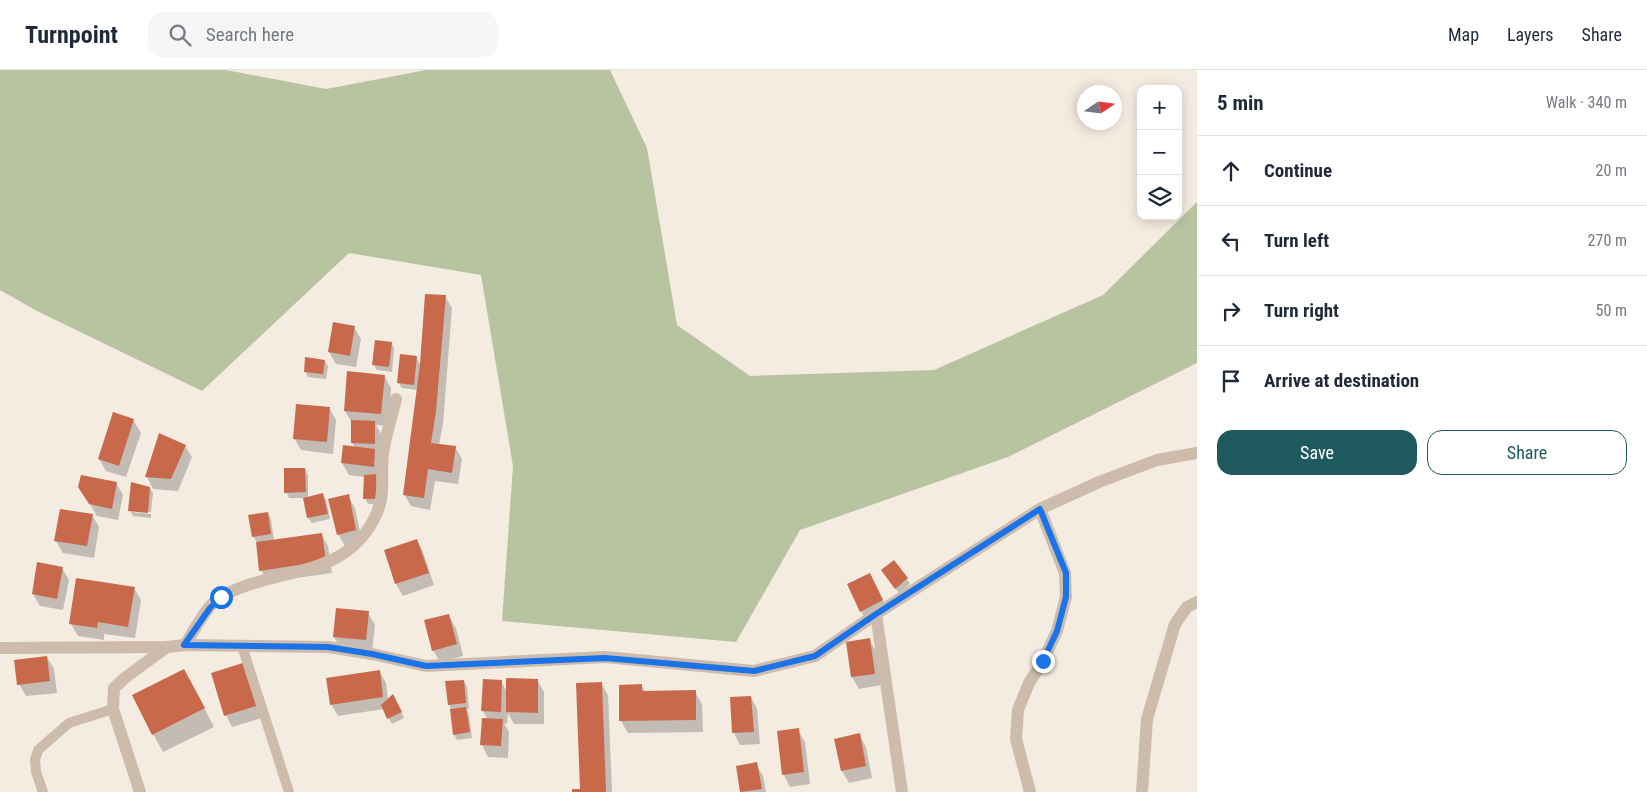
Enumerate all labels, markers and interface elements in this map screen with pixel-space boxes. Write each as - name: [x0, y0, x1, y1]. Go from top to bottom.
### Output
- search box: [148, 12, 498, 57]
- text: Turnpoint: [25, 21, 118, 49]
- icon: search: [166, 21, 194, 49]
- text: Search here: [206, 23, 294, 46]
- text: Map: [1448, 24, 1479, 45]
- text: Layers: [1507, 24, 1554, 45]
- text: Share: [1582, 24, 1622, 45]
- north arrow: [1077, 85, 1122, 130]
- map controls: [1137, 85, 1182, 220]
- button: +: [1137, 85, 1182, 130]
- text: 5 min: [1217, 91, 1264, 115]
- text: Walk · 340 m: [1546, 93, 1627, 112]
- button: −: [1137, 130, 1182, 175]
- icon: ahead: [1217, 157, 1245, 185]
- text: Continue: [1264, 159, 1332, 182]
- text: 20 m: [1595, 161, 1627, 180]
- button: layers: [1137, 175, 1182, 220]
- icon: left: [1217, 227, 1245, 255]
- text: Turn left: [1264, 229, 1329, 252]
- text: 270 m: [1588, 231, 1627, 250]
- icon: right: [1217, 297, 1245, 325]
- text: Turn right: [1264, 299, 1339, 322]
- text: 50 m: [1595, 301, 1627, 320]
- icon: arrive: [1217, 367, 1245, 395]
- text: Arrive at destination: [1264, 369, 1419, 392]
- button: Save: [1217, 430, 1417, 475]
- button: Share: [1427, 430, 1627, 475]
- route start: [210, 586, 233, 609]
- route end: [1032, 650, 1055, 673]

